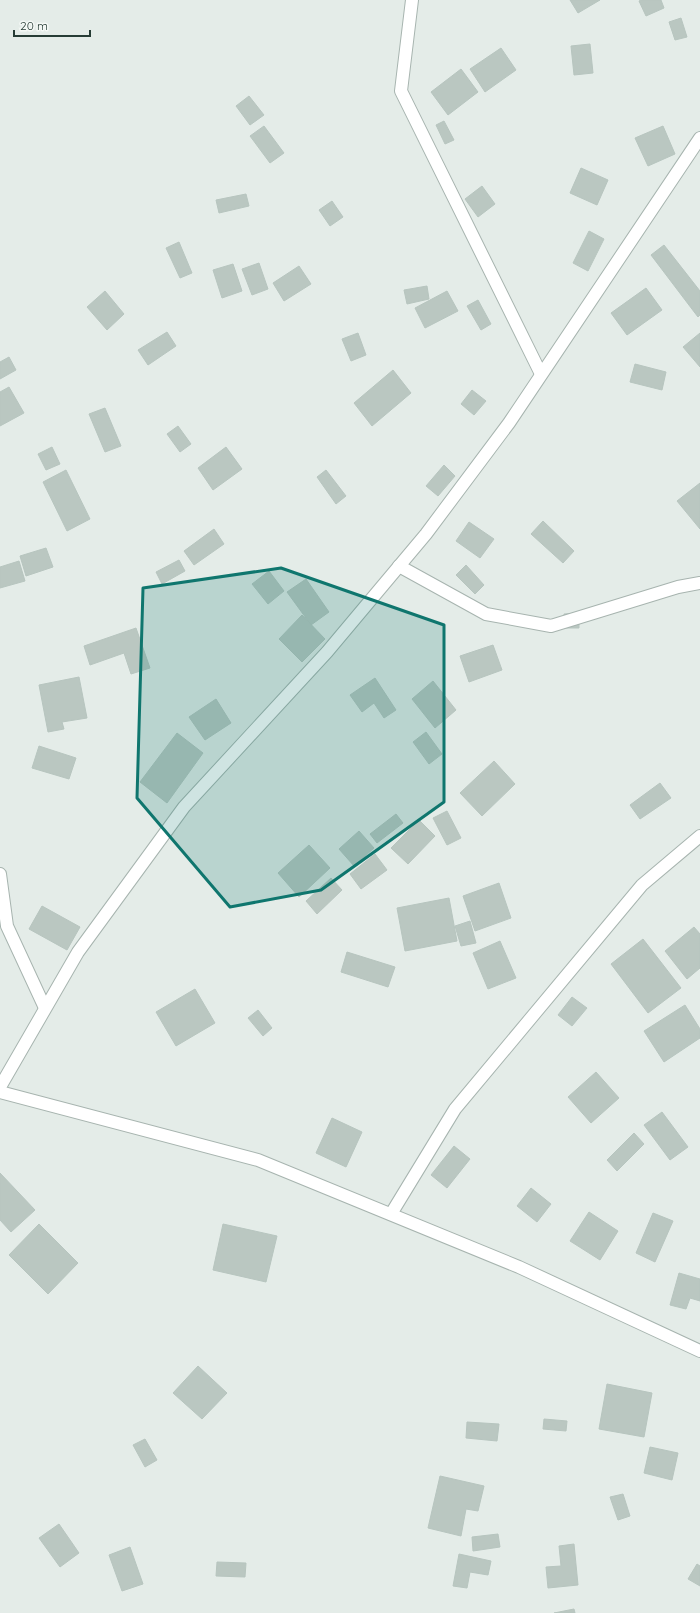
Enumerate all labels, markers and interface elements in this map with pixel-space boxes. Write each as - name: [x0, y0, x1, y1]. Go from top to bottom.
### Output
- scale bar: [14, 12, 90, 38]
- text: 20 m: [20, 18, 48, 33]

